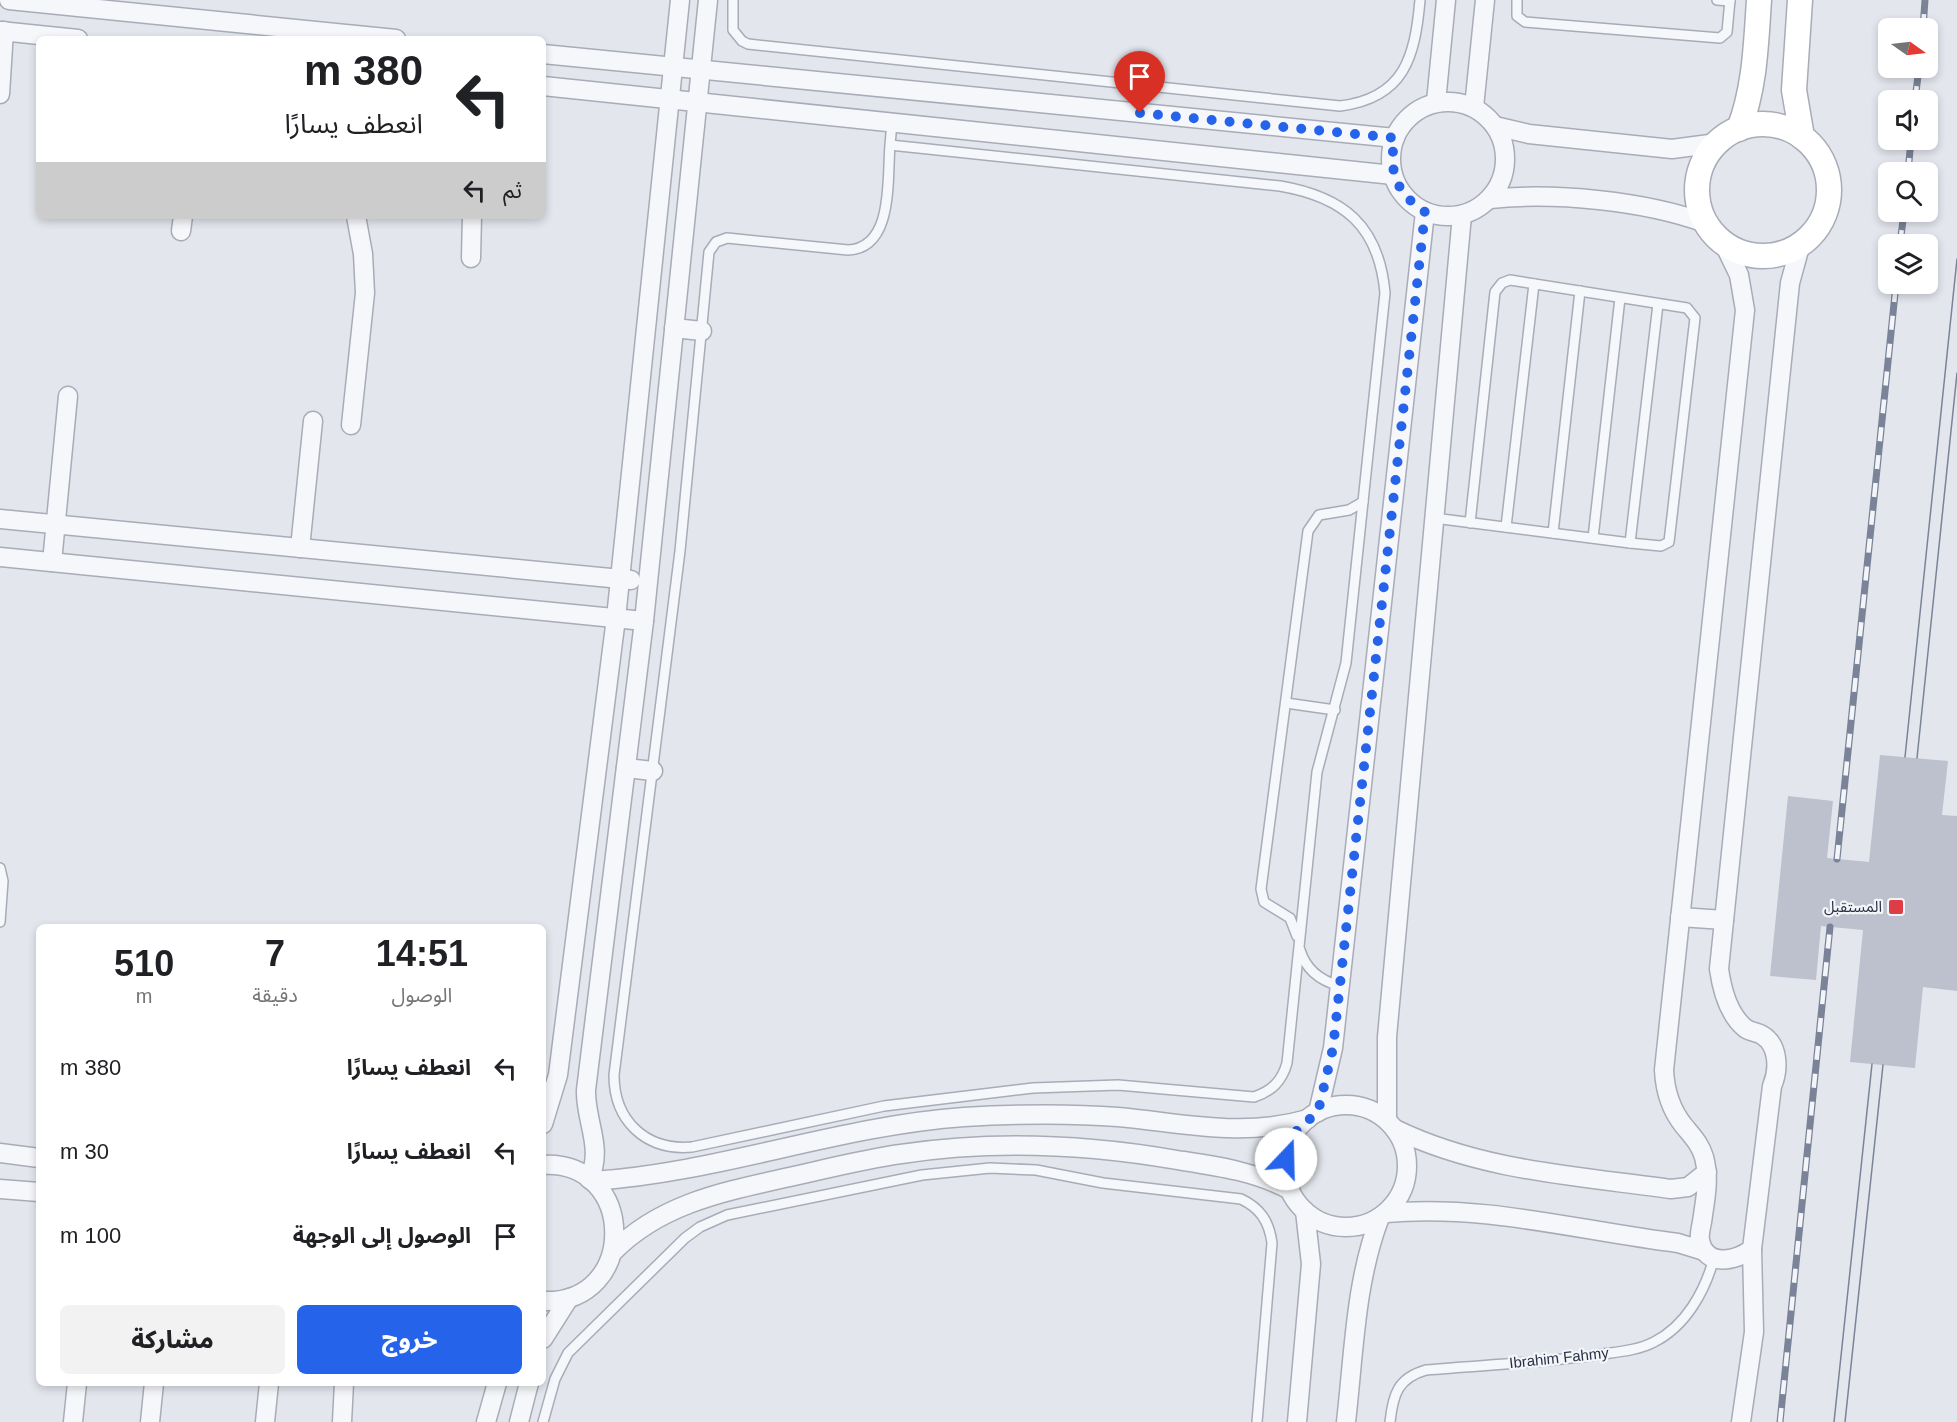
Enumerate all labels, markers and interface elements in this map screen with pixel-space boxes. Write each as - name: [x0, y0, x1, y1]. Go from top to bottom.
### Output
- north arrow: [1878, 18, 1938, 78]
- map controls: [1878, 18, 1938, 294]
- text: 380 m: [304, 47, 423, 94]
- pin: [1114, 51, 1165, 113]
- icon: left: [444, 60, 522, 138]
- icon: arrive: [1123, 60, 1156, 93]
- button: sound: [1878, 90, 1938, 150]
- text: انعطف يسارًا: [284, 109, 423, 139]
- button: search: [1878, 162, 1938, 222]
- icon: left: [458, 174, 491, 207]
- text: ثم: [503, 178, 522, 203]
- button: layers: [1878, 234, 1938, 294]
- place label: المستقبل: [1824, 898, 1882, 916]
- marker: المستقبل: [1887, 898, 1905, 916]
- text: 7: [265, 933, 285, 974]
- text: 14:51: [376, 933, 468, 974]
- text: 510: [114, 943, 174, 984]
- text: دقيقة: [252, 984, 298, 1006]
- text: الوصول: [391, 984, 452, 1006]
- text: m: [136, 985, 152, 1007]
- icon: left: [489, 1052, 522, 1085]
- text: 380 m: [60, 1055, 121, 1080]
- text: انعطف يسارًا: [347, 1055, 471, 1080]
- position arrow: [1254, 1127, 1318, 1191]
- icon: left: [489, 1136, 522, 1169]
- text: 30 m: [60, 1139, 109, 1164]
- text: انعطف يسارًا: [347, 1139, 471, 1164]
- icon: arrive: [489, 1220, 522, 1253]
- text: 100 m: [60, 1223, 121, 1248]
- text: الوصول إلى الوجهة: [293, 1223, 471, 1248]
- button: مشاركة: [60, 1305, 285, 1374]
- button: خروج: [297, 1305, 522, 1374]
- street label: Ibrahim Fahmy: [1508, 1344, 1610, 1371]

